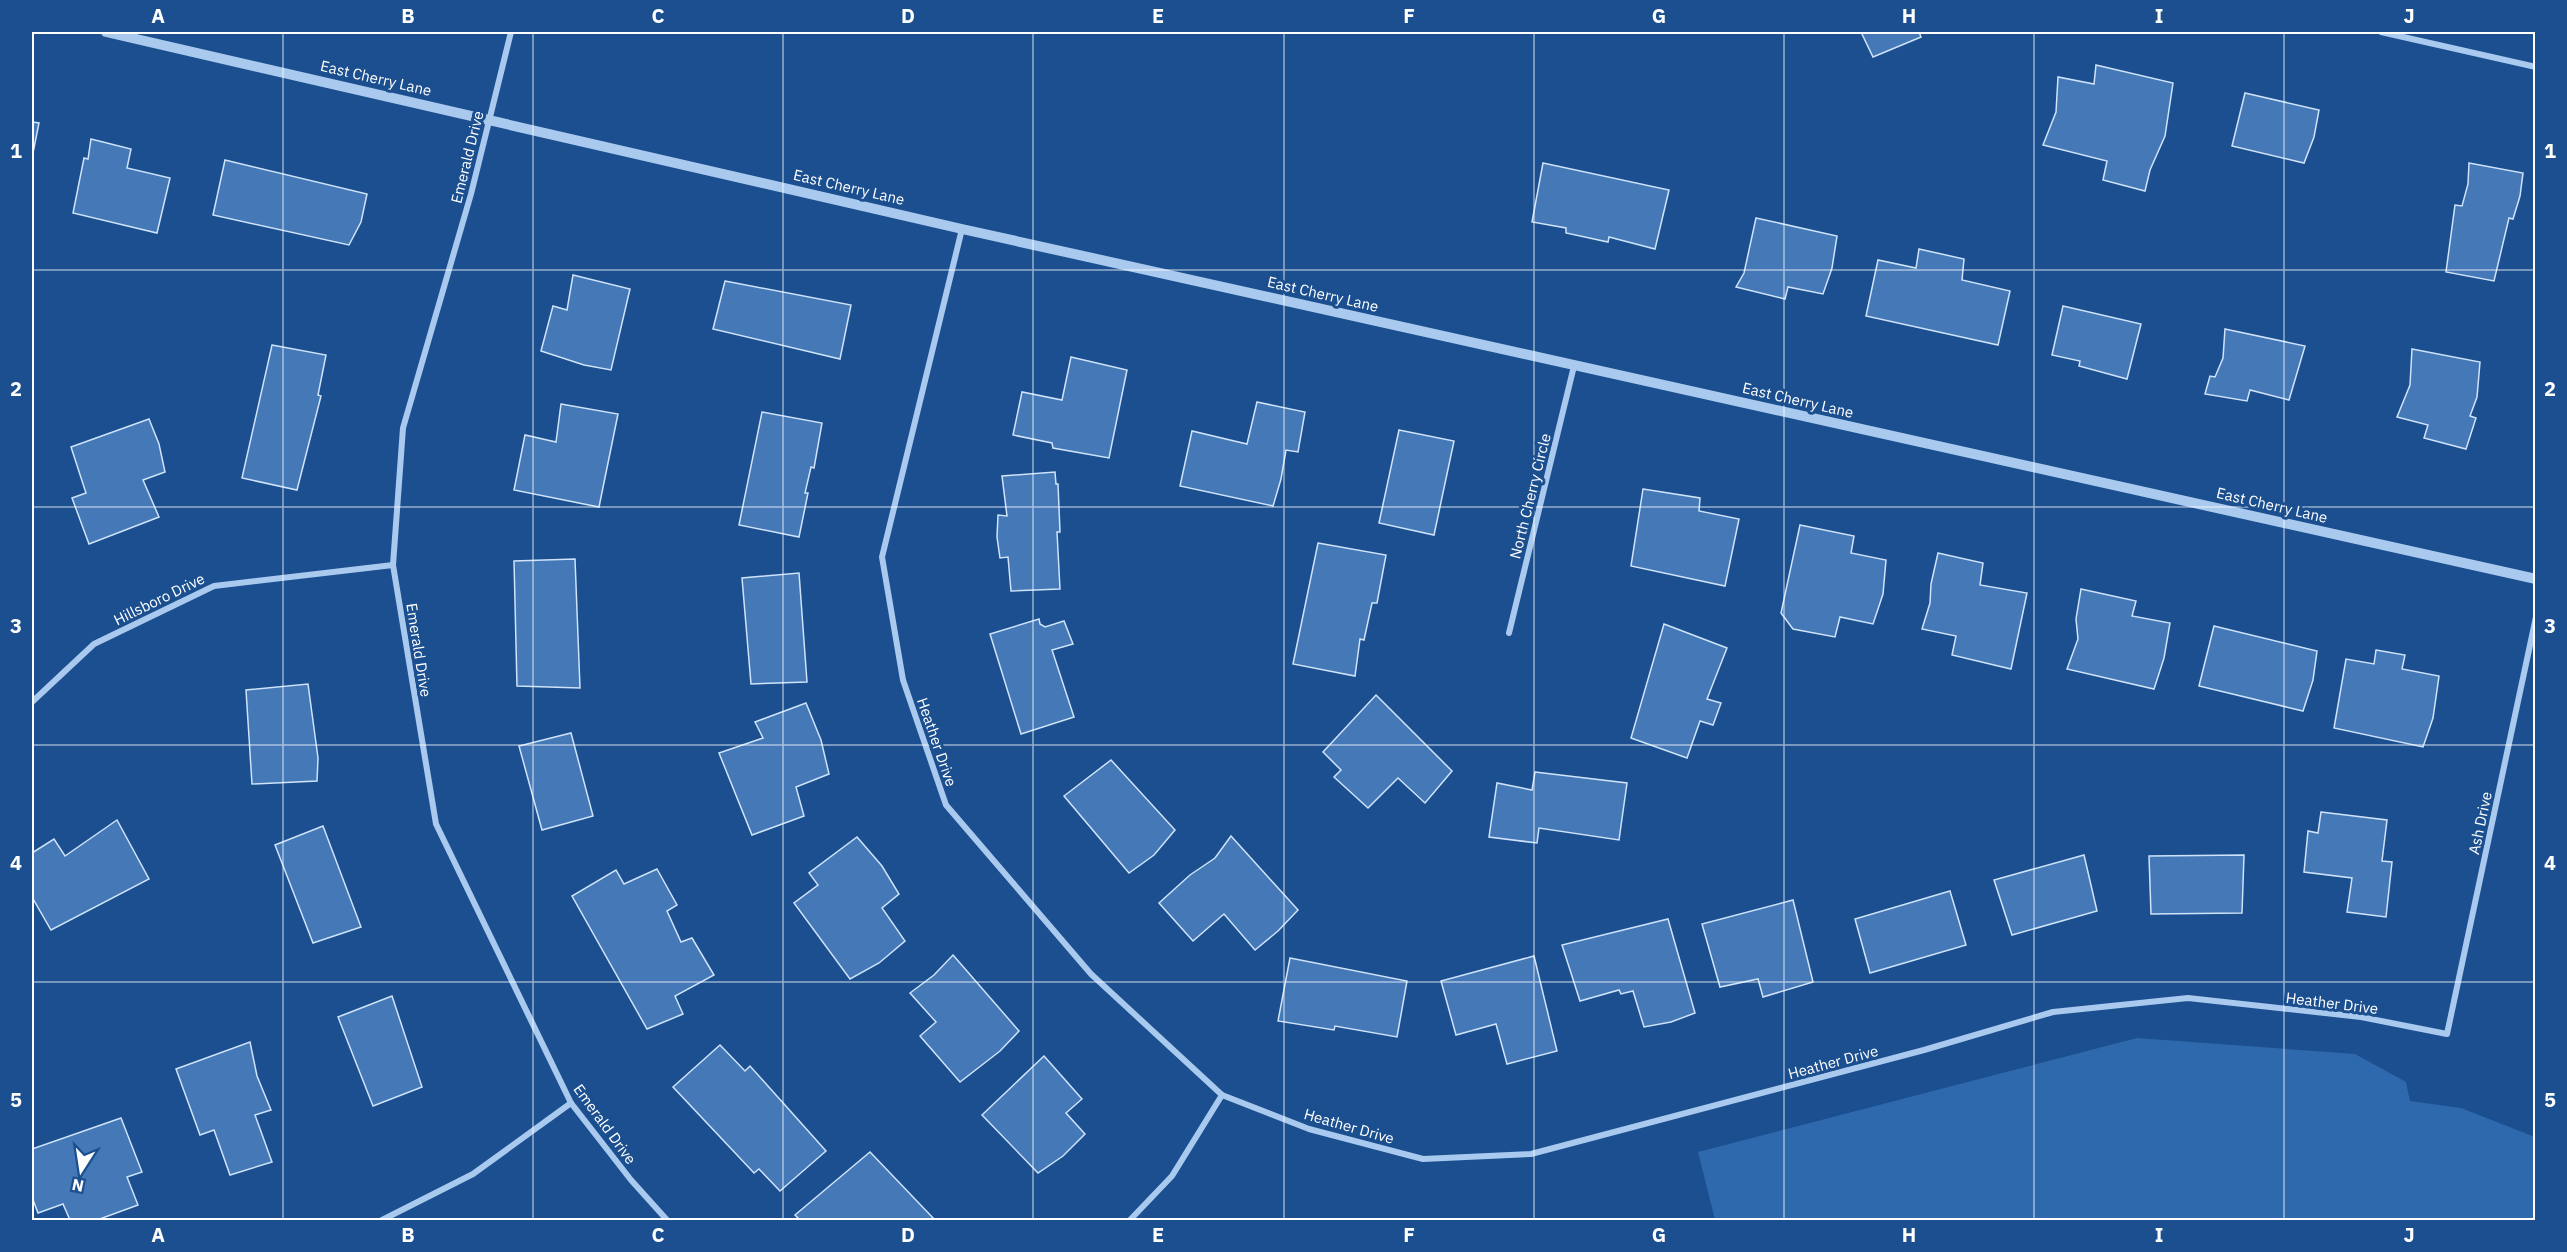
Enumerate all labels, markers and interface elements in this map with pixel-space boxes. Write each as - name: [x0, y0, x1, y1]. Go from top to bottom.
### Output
- text: A: [151, 2, 165, 29]
- text: B: [401, 2, 415, 29]
- text: C: [651, 2, 665, 29]
- text: D: [901, 2, 915, 29]
- text: E: [1152, 2, 1164, 29]
- text: F: [1403, 2, 1415, 29]
- text: G: [1652, 2, 1666, 29]
- text: H: [1902, 2, 1916, 29]
- text: I: [2155, 2, 2163, 29]
- text: J: [2403, 2, 2415, 29]
- street label: East Cherry Lane: [319, 56, 433, 100]
- street label: Emerald Drive: [446, 109, 488, 205]
- text: 1: [10, 137, 22, 164]
- text: 1: [2544, 137, 2556, 164]
- street label: East Cherry Lane: [792, 165, 906, 209]
- street label: East Cherry Lane: [1266, 272, 1380, 316]
- text: 2: [10, 375, 22, 402]
- text: 2: [2544, 375, 2556, 402]
- street label: East Cherry Lane: [1741, 378, 1855, 422]
- street label: North Cherry Circle: [1505, 431, 1555, 561]
- street label: East Cherry Lane: [2215, 483, 2329, 527]
- street label: Hillsboro Drive: [110, 569, 208, 629]
- street label: Emerald Drive: [402, 602, 436, 698]
- text: 3: [10, 612, 22, 639]
- text: 3: [2544, 612, 2556, 639]
- street label: Heather Drive: [913, 695, 961, 789]
- street label: Ash Drive: [2464, 790, 2496, 856]
- text: 4: [10, 849, 22, 876]
- text: 4: [2544, 849, 2556, 876]
- street label: Heather Drive: [2285, 988, 2379, 1018]
- street label: Heather Drive: [1786, 1041, 1880, 1083]
- street label: Emerald Drive: [569, 1080, 641, 1168]
- text: 5: [10, 1086, 22, 1113]
- text: 5: [2544, 1086, 2556, 1113]
- street label: Heather Drive: [1302, 1104, 1396, 1148]
- north arrow: [51, 1141, 111, 1201]
- text: N: [70, 1175, 86, 1197]
- text: A: [151, 1221, 165, 1248]
- text: B: [401, 1221, 415, 1248]
- text: C: [651, 1221, 665, 1248]
- text: D: [901, 1221, 915, 1248]
- text: E: [1152, 1221, 1164, 1248]
- text: F: [1403, 1221, 1415, 1248]
- text: G: [1652, 1221, 1666, 1248]
- text: H: [1902, 1221, 1916, 1248]
- text: I: [2155, 1221, 2163, 1248]
- text: J: [2403, 1221, 2415, 1248]

